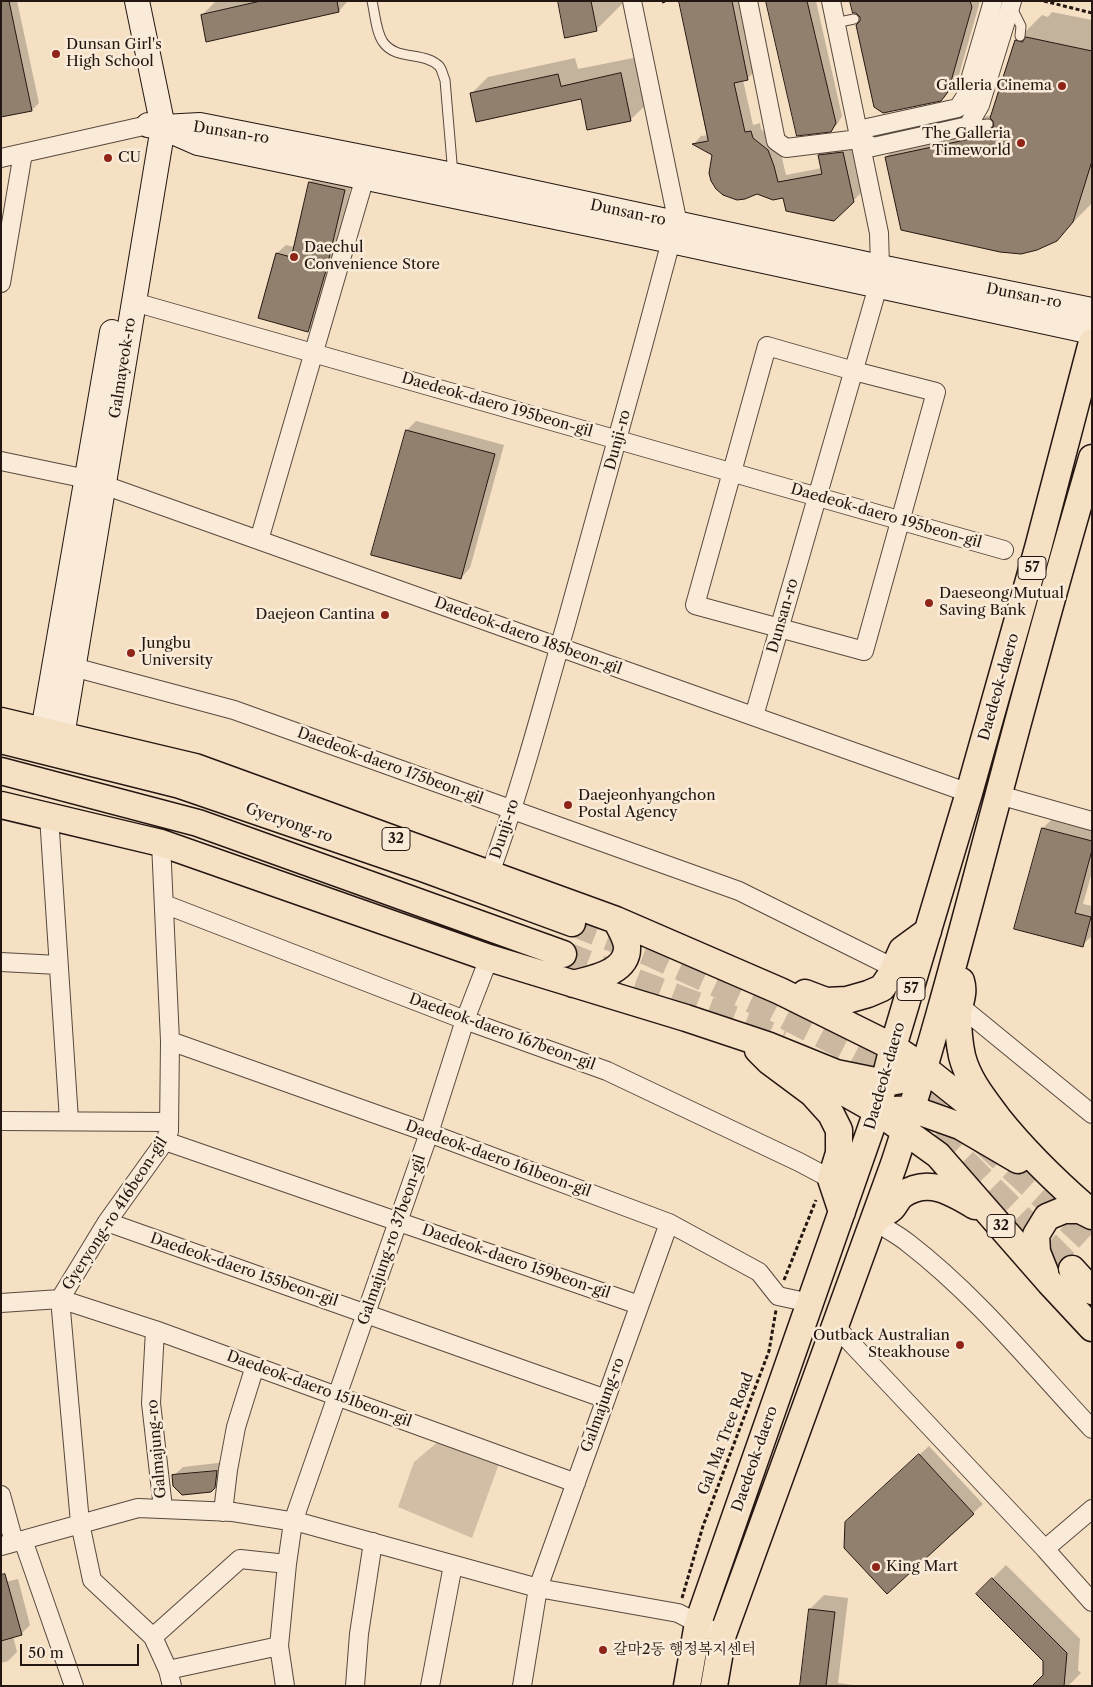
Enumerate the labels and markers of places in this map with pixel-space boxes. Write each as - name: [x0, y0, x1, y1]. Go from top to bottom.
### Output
- place label: Dunsan Girl's High School: [66, 36, 162, 71]
- marker: Dunsan Girl's High School: [50, 48, 62, 60]
- place label: Galleria Cinema: [936, 77, 1052, 95]
- marker: Galleria Cinema: [1056, 80, 1068, 92]
- place label: The Galleria Timeworld: [922, 125, 1011, 160]
- marker: The Galleria Timeworld: [1015, 137, 1027, 149]
- place label: CU: [118, 149, 141, 167]
- marker: CU: [102, 152, 114, 164]
- place label: Daechul Convenience Store: [304, 239, 440, 274]
- marker: Daechul Convenience Store: [288, 251, 300, 263]
- place label: Daeseong Mutual Saving Bank: [939, 585, 1064, 620]
- marker: Daeseong Mutual Saving Bank: [923, 597, 935, 609]
- place label: Daejeon Cantina: [255, 606, 375, 624]
- marker: Daejeon Cantina: [379, 609, 391, 621]
- place label: Jungbu University: [141, 635, 213, 670]
- marker: Jungbu University: [125, 647, 137, 659]
- place label: Daejeonhyangchon Postal Agency: [578, 787, 716, 822]
- marker: Daejeonhyangchon Postal Agency: [562, 799, 574, 811]
- place label: Outback Australian Steakhouse: [813, 1327, 950, 1362]
- marker: Outback Australian Steakhouse: [954, 1339, 966, 1351]
- place label: King Mart: [886, 1558, 958, 1576]
- marker: King Mart: [870, 1561, 882, 1573]
- place label: 갈마2동 행정복지센터: [613, 1641, 756, 1659]
- marker: 갈마2동 행정복지센터: [597, 1644, 609, 1656]

